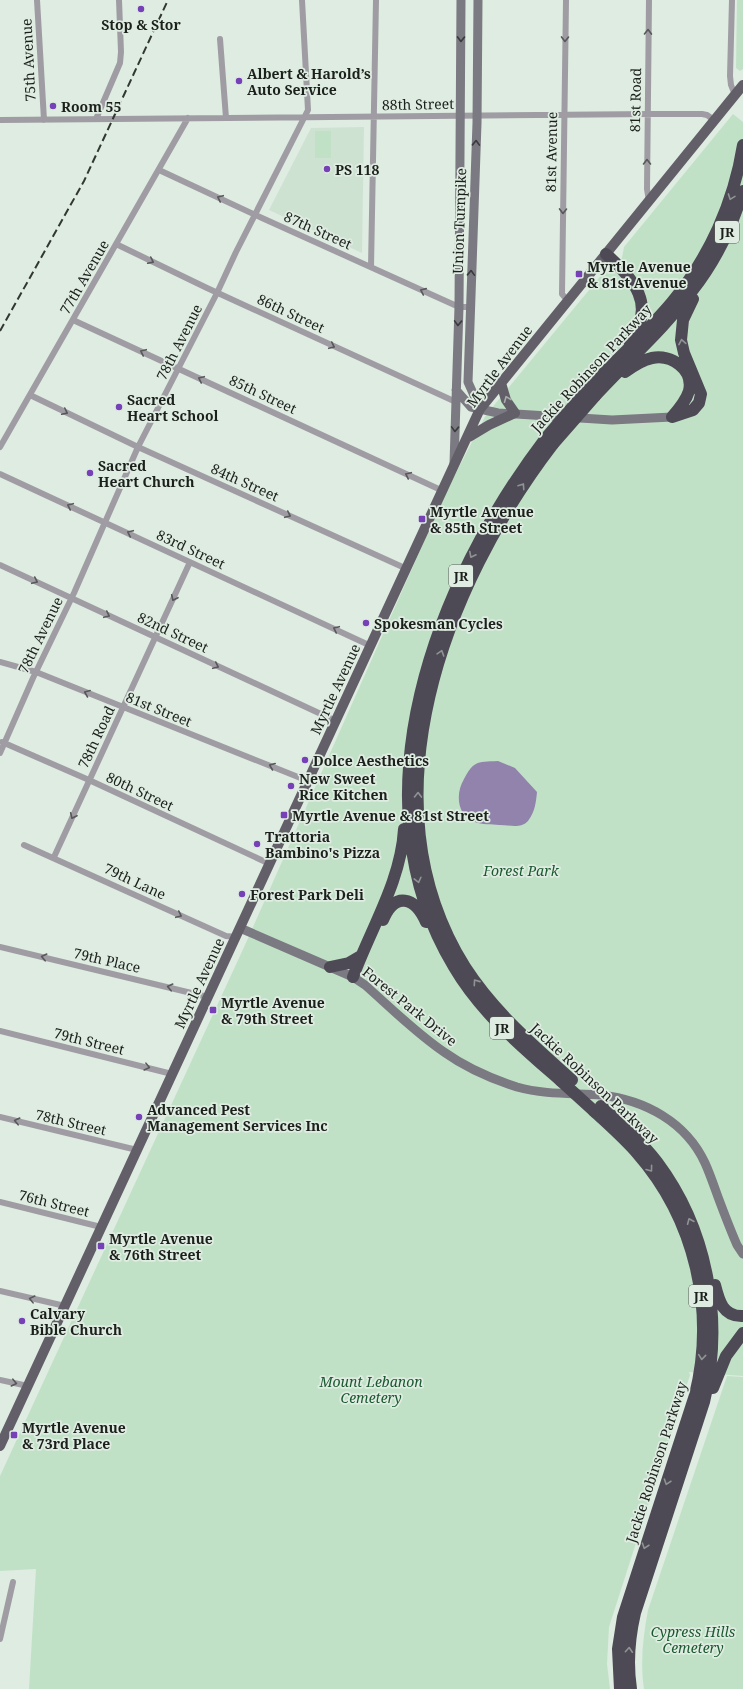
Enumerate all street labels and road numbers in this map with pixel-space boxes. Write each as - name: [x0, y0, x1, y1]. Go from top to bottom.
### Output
- street label: 75th Avenue: [16, 18, 40, 102]
- street label: 81st Road: [625, 67, 645, 132]
- street label: 88th Street: [382, 94, 454, 114]
- street label: 81st Avenue: [541, 112, 561, 192]
- street label: Union Turnpike: [448, 168, 470, 274]
- street label: 87th Street: [281, 207, 355, 253]
- road number: JR: [715, 221, 739, 243]
- street label: 77th Avenue: [55, 236, 113, 318]
- street label: 86th Street: [254, 289, 328, 337]
- street label: Jackie Robinson Parkway: [526, 300, 656, 437]
- street label: 78th Avenue: [152, 301, 206, 383]
- street label: Myrtle Avenue: [462, 321, 536, 411]
- street label: 85th Street: [226, 370, 300, 418]
- street label: 84th Street: [208, 459, 282, 505]
- street label: 83rd Street: [154, 525, 228, 573]
- road number: JR: [449, 565, 473, 587]
- street label: 78th Avenue: [13, 593, 67, 677]
- street label: 82nd Street: [135, 607, 212, 657]
- street label: Myrtle Avenue: [306, 641, 364, 737]
- street label: 81st Street: [123, 687, 195, 731]
- street label: 78th Road: [73, 702, 119, 771]
- street label: 80th Street: [103, 767, 177, 815]
- street label: 79th Lane: [101, 858, 169, 904]
- street label: Myrtle Avenue: [170, 935, 228, 1031]
- street label: 79th Place: [72, 943, 142, 977]
- street label: Forest Park Drive: [359, 962, 461, 1050]
- road number: JR: [490, 1017, 514, 1039]
- street label: Jackie Robinson Parkway: [526, 1018, 663, 1148]
- street label: 79th Street: [52, 1023, 126, 1059]
- street label: 78th Street: [34, 1105, 108, 1139]
- street label: 76th Street: [17, 1185, 91, 1221]
- road number: JR: [689, 1285, 713, 1307]
- street label: Jackie Robinson Parkway: [621, 1379, 691, 1546]

